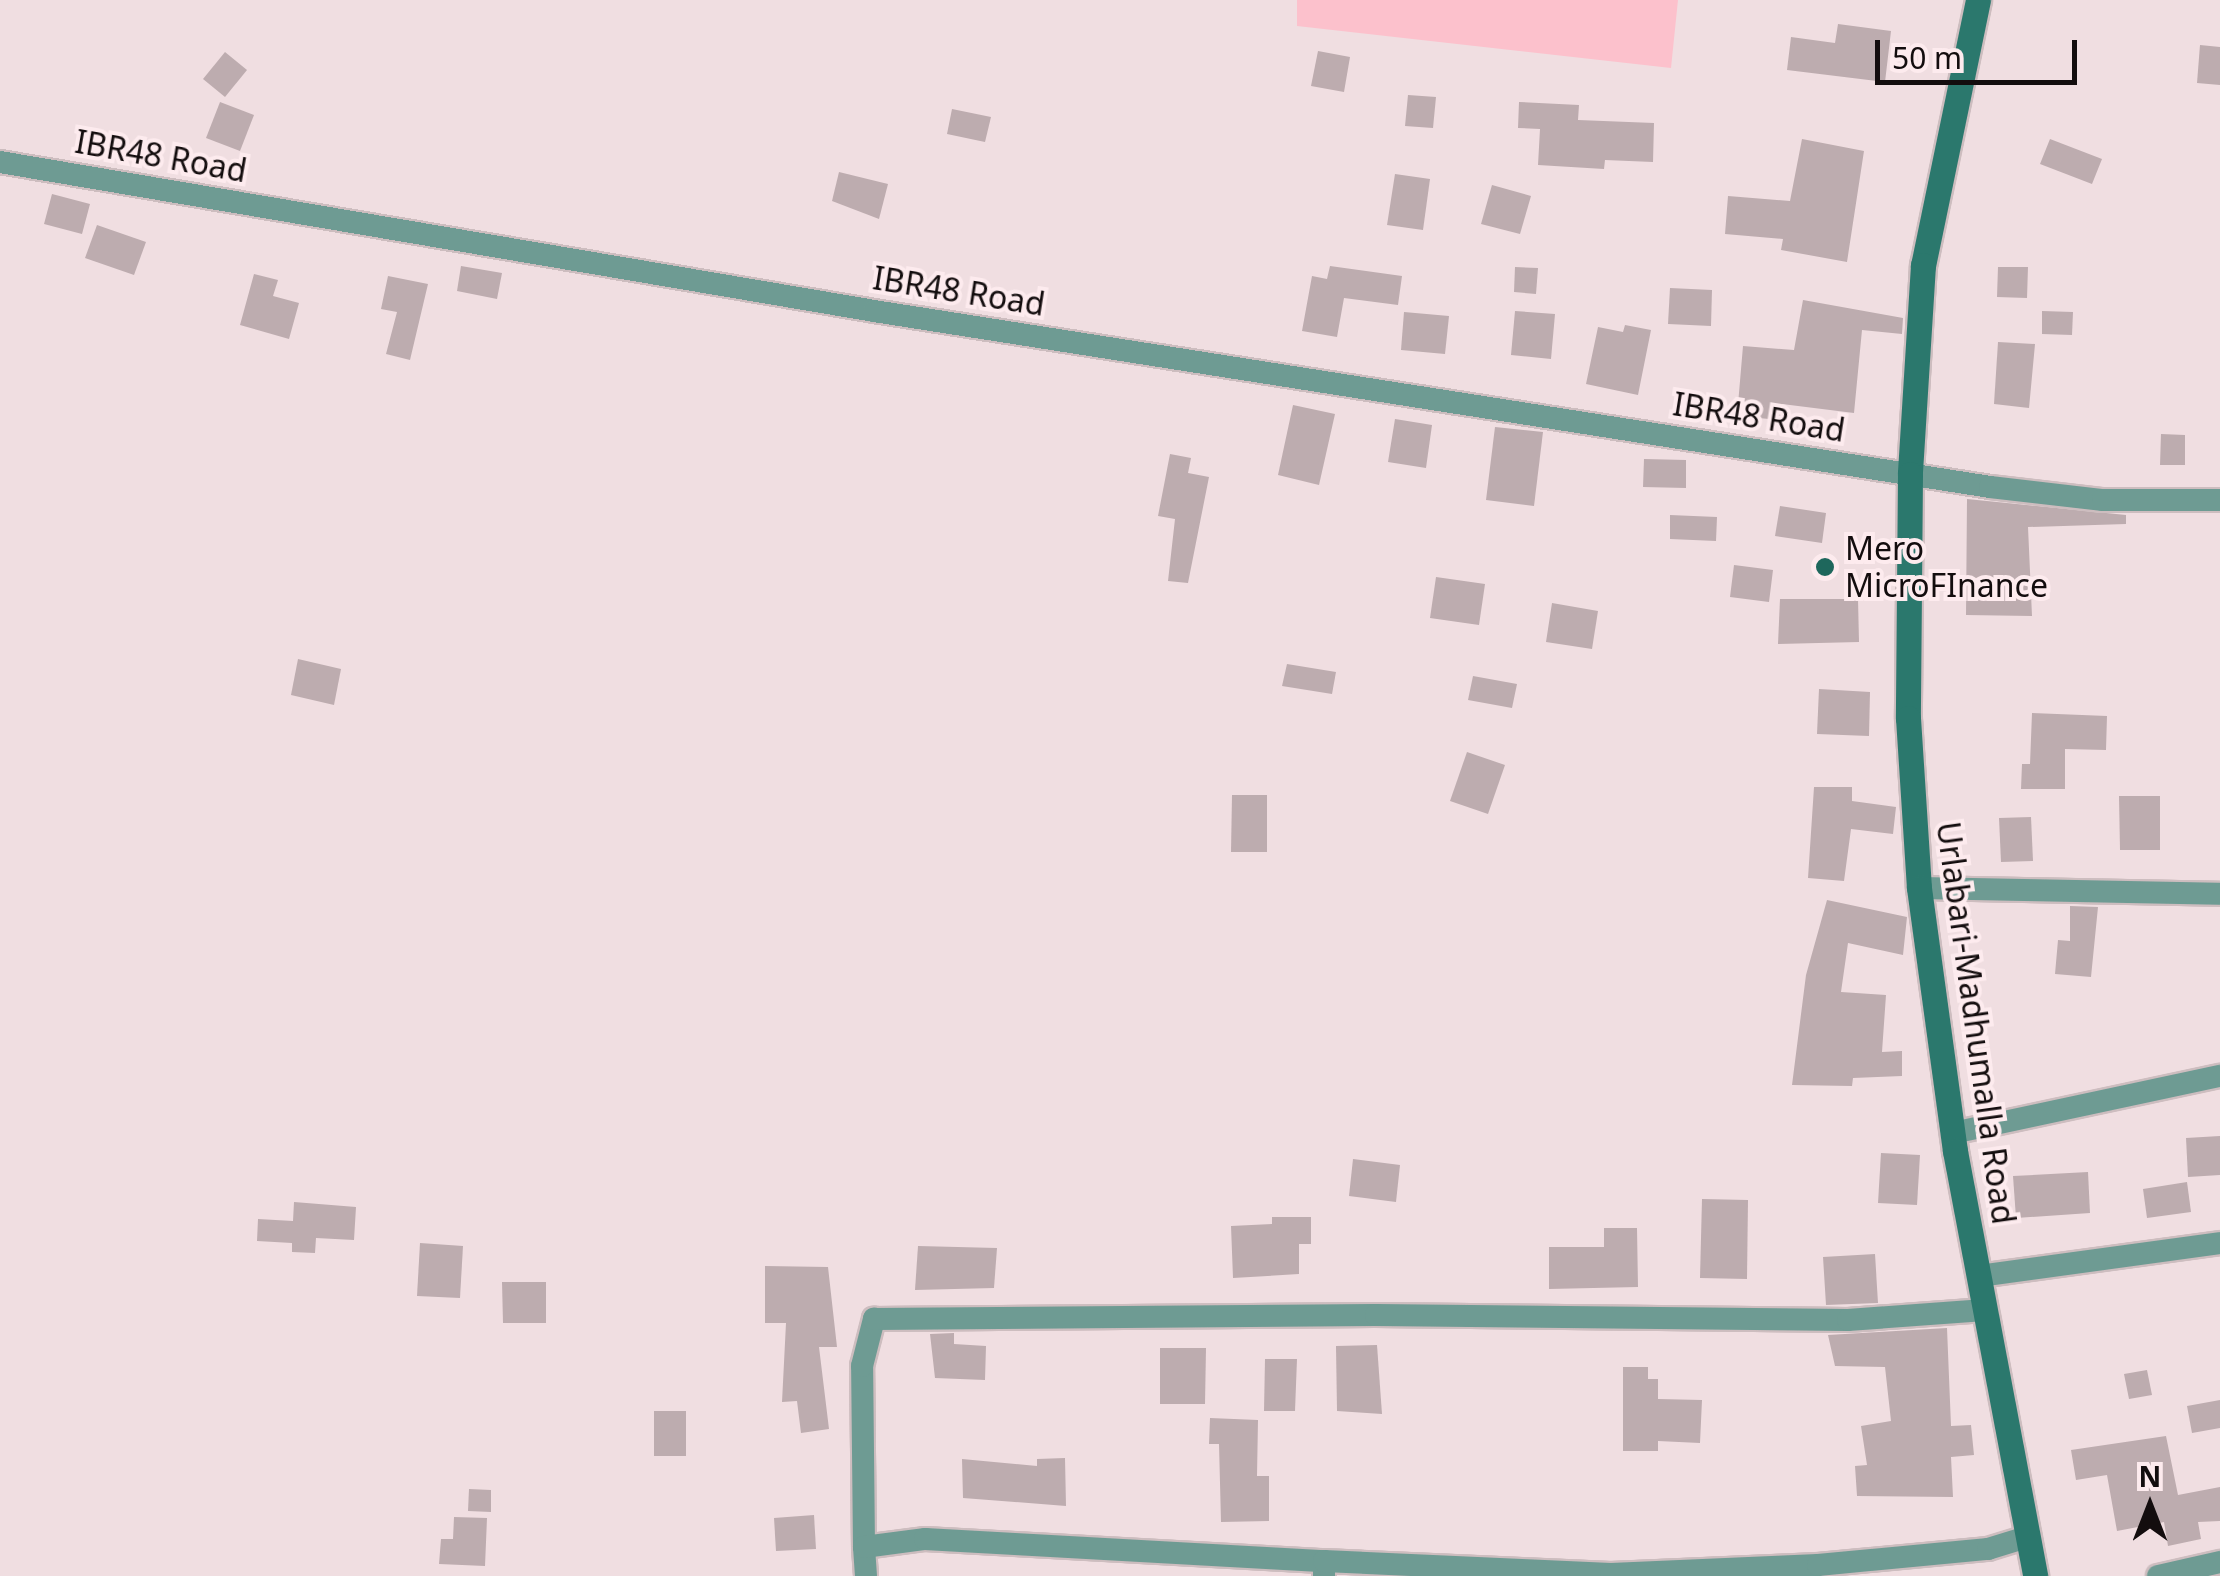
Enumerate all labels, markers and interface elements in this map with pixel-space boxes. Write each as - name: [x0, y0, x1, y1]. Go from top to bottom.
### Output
- scale bar: [1880, 20, 2082, 82]
- text: 50 m: [1892, 37, 1962, 78]
- street label: IBR48 Road: [72, 122, 250, 190]
- street label: IBR48 Road: [870, 258, 1048, 324]
- street label: IBR48 Road: [1670, 384, 1848, 450]
- place label: Mero MicroFInance: [1845, 530, 2048, 605]
- marker: Mero MicroFInance: [1814, 556, 1836, 578]
- street label: Urlabari-Madhumalla Road: [1929, 819, 2023, 1227]
- north arrow: [2100, 1456, 2200, 1556]
- text: N: [2139, 1457, 2161, 1495]

